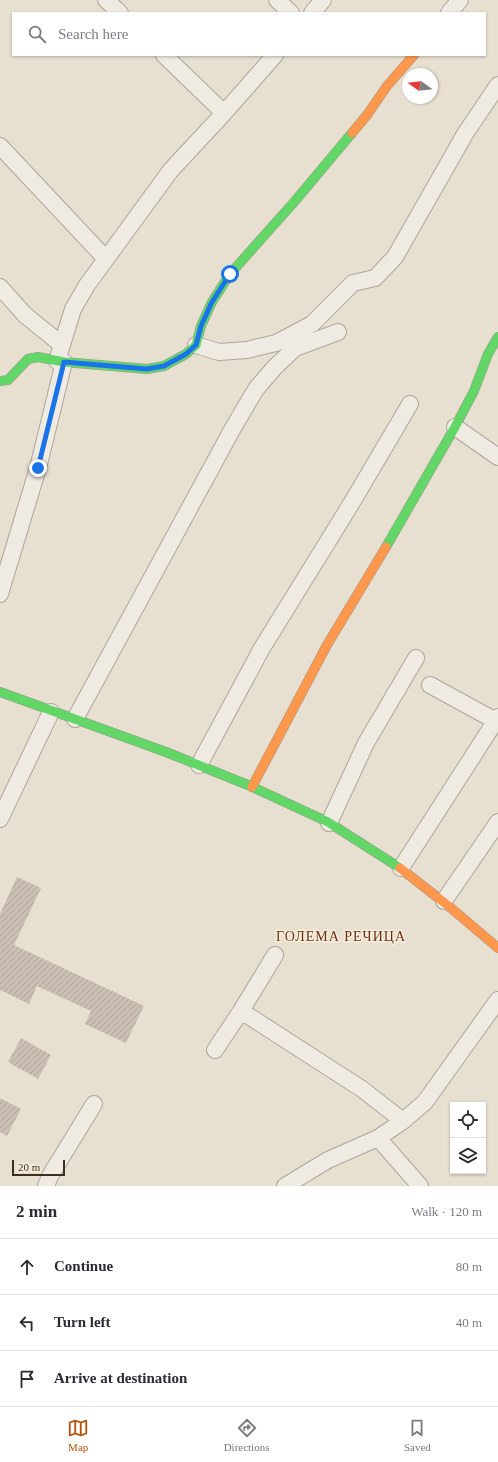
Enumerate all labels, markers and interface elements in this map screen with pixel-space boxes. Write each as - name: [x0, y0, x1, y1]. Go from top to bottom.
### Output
- search box: [12, 12, 486, 56]
- icon: search: [26, 23, 48, 45]
- text: Search here: [58, 26, 128, 42]
- north arrow: [402, 68, 438, 104]
- route start: [221, 265, 239, 283]
- route end: [29, 459, 47, 477]
- district label: ГОЛЕМА РЕЧИЦА: [276, 929, 406, 944]
- map controls: [450, 1102, 486, 1174]
- button: locate: [450, 1102, 486, 1138]
- button: layers: [450, 1138, 486, 1174]
- scale bar: [12, 1158, 65, 1177]
- text: 20 m: [18, 1161, 40, 1173]
- text: 2 min: [16, 1202, 57, 1221]
- text: Walk · 120 m: [411, 1204, 482, 1219]
- icon: ahead: [16, 1256, 38, 1278]
- text: Continue: [54, 1258, 113, 1274]
- text: 80 m: [456, 1259, 482, 1274]
- icon: left: [16, 1312, 38, 1334]
- text: Turn left: [54, 1314, 111, 1330]
- text: 40 m: [456, 1315, 482, 1330]
- icon: arrive: [16, 1368, 38, 1390]
- text: Arrive at destination: [54, 1370, 187, 1386]
- tab: Map: [67, 1417, 89, 1453]
- tab: Directions: [224, 1417, 269, 1453]
- tab: Saved: [404, 1417, 431, 1453]

